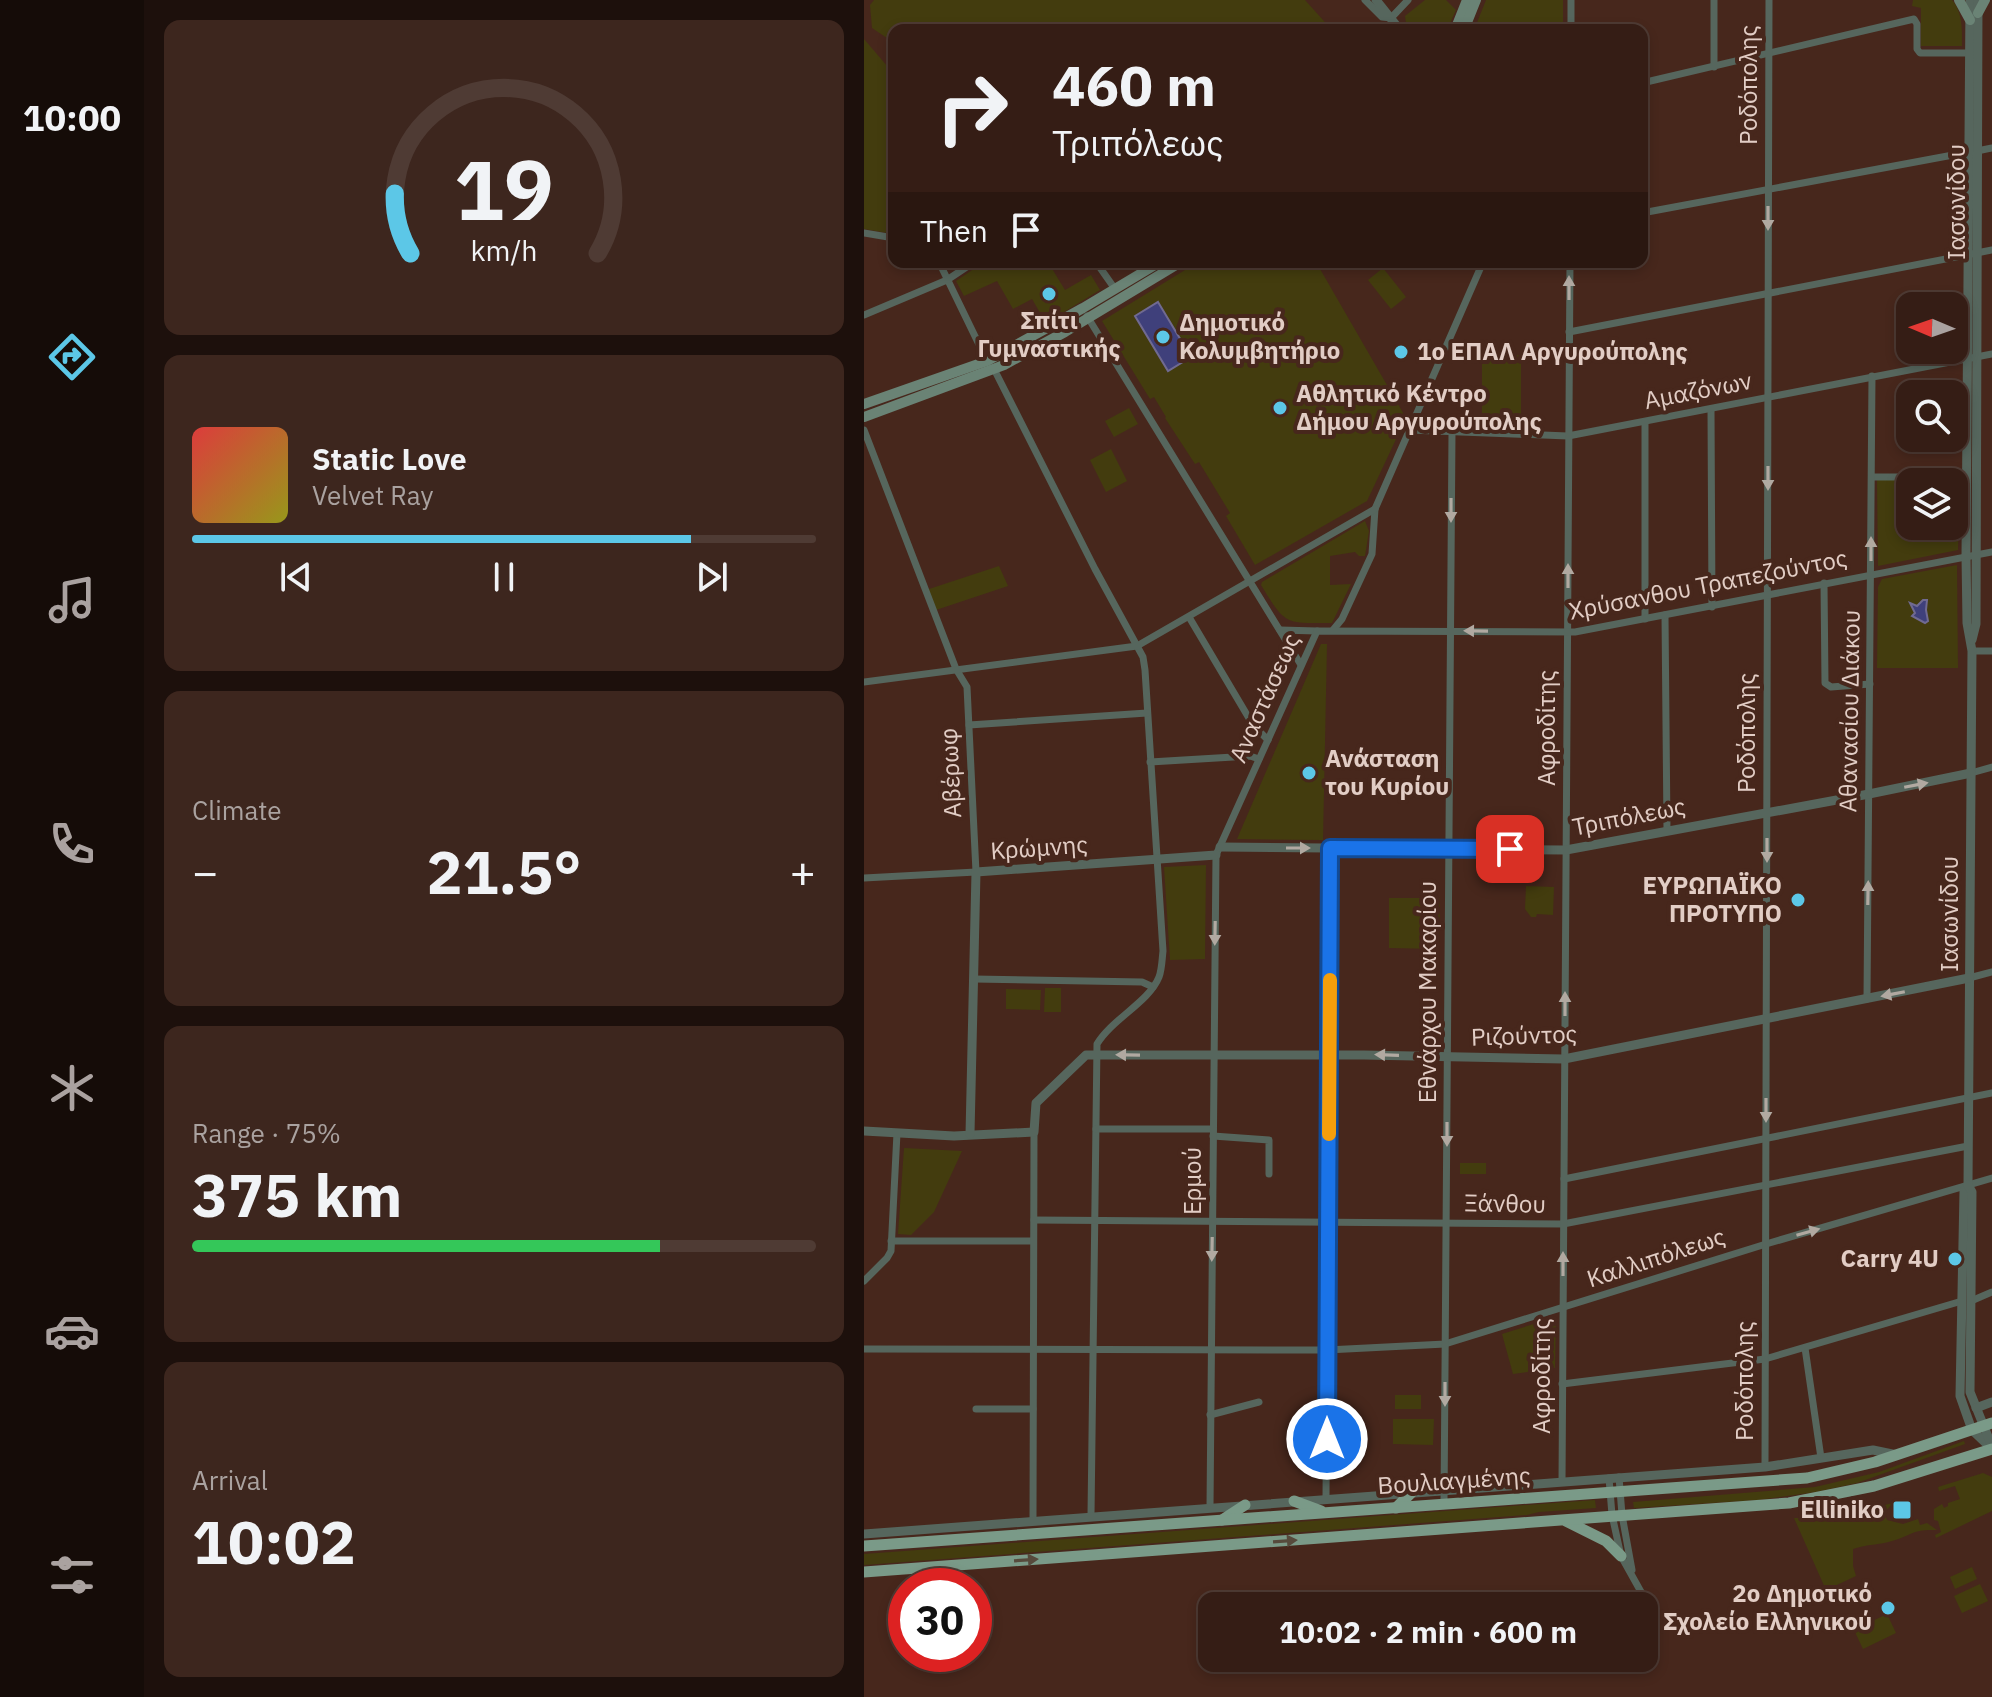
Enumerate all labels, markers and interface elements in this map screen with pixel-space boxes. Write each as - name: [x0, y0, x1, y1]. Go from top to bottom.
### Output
- street label: Ροδόπολης: [1732, 25, 1764, 145]
- text: 460 m: [1052, 49, 1216, 121]
- icon: right: [920, 56, 1024, 160]
- text: 10:00: [23, 94, 121, 141]
- text: Τριπόλεως: [1052, 119, 1224, 166]
- text: 19: [454, 134, 554, 242]
- street label: Ιασωνίδου: [1940, 144, 1972, 260]
- one-way arrow: [1762, 206, 1774, 231]
- icon: arrive: [1004, 208, 1048, 252]
- text: Then: [920, 211, 988, 250]
- text: km/h: [470, 232, 538, 269]
- one-way arrow: [1563, 275, 1575, 300]
- marker: Σπίτι Γυμναστικής: [1040, 285, 1058, 303]
- north arrow: [1896, 292, 1968, 364]
- map controls: [1896, 292, 1968, 540]
- place label: Σπίτι Γυμναστικής: [977, 304, 1121, 364]
- place label: Δημοτικό Κολυμβητήριο: [1179, 306, 1340, 366]
- marker: Δημοτικό Κολυμβητήριο: [1154, 328, 1172, 346]
- icon: directions: [44, 329, 100, 385]
- place label: 1o ΕΠΑΛ Αργυρούπολης: [1417, 335, 1688, 367]
- marker: 1o ΕΠΑΛ Αργυρούπολης: [1392, 343, 1410, 361]
- street label: Αμαζόνων: [1641, 364, 1754, 416]
- place label: Αθλητικό Κέντρο Δήμου Αργυρούπολης: [1296, 377, 1542, 437]
- button: search: [1896, 380, 1968, 452]
- marker: Αθλητικό Κέντρο Δήμου Αργυρούπολης: [1271, 399, 1289, 417]
- text: Static Love: [312, 439, 467, 478]
- one-way arrow: [1762, 466, 1774, 491]
- button: layers: [1896, 468, 1968, 540]
- text: Velvet Ray: [312, 478, 433, 512]
- one-way arrow: [1445, 498, 1457, 523]
- one-way arrow: [1865, 536, 1877, 561]
- street label: Χρύσανθου Τραπεζούντος: [1566, 541, 1850, 627]
- icon: previous: [274, 555, 318, 599]
- icon: pause: [482, 555, 526, 599]
- icon: next: [690, 555, 734, 599]
- one-way arrow: [1561, 563, 1574, 588]
- icon: music: [44, 572, 100, 628]
- street label: Αθανασίου Διάκου: [1831, 609, 1867, 813]
- one-way arrow: [1463, 625, 1488, 637]
- street label: Αναστάσεως: [1221, 628, 1307, 767]
- street label: Αφροδίτης: [1530, 670, 1562, 786]
- street label: Ροδόπολης: [1730, 673, 1762, 793]
- street label: Αβέρωφ: [932, 727, 968, 819]
- place label: Ανάσταση του Κυρίου: [1325, 742, 1449, 802]
- marker: Ανάσταση του Κυρίου: [1300, 764, 1318, 782]
- one-way arrow: [1904, 778, 1929, 791]
- street label: Τριπόλεως: [1570, 789, 1688, 843]
- text: Climate: [192, 793, 282, 827]
- pin: [1476, 815, 1544, 883]
- icon: phone: [44, 816, 100, 872]
- icon: arrive: [1488, 827, 1532, 871]
- street label: Κρώμνης: [989, 828, 1089, 866]
- text: 21.5°: [427, 832, 581, 911]
- one-way arrow: [1761, 838, 1773, 863]
- one-way arrow: [1286, 842, 1311, 854]
- text: −: [192, 843, 218, 900]
- text: +: [790, 843, 816, 900]
- street label: Ιασωνίδου: [1933, 856, 1965, 972]
- place label: ΕΥΡΩΠΑΪΚΟ ΠΡΟΤΥΠΟ: [1642, 869, 1782, 929]
- one-way arrow: [1862, 880, 1874, 905]
- street label: Εθνάρχου Μακαρίου: [1411, 881, 1443, 1103]
- marker: ΕΥΡΩΠΑΪΚΟ ΠΡΟΤΥΠΟ: [1789, 891, 1807, 909]
- one-way arrow: [1209, 921, 1221, 946]
- one-way arrow: [1880, 988, 1905, 1001]
- one-way arrow: [1559, 991, 1571, 1016]
- street label: Ριζούντος: [1470, 1017, 1578, 1053]
- one-way arrow: [1115, 1049, 1140, 1061]
- one-way arrow: [1374, 1049, 1400, 1062]
- icon: climate: [44, 1060, 100, 1116]
- one-way arrow: [1760, 1098, 1772, 1123]
- text: Range · 75%: [192, 1116, 341, 1150]
- one-way arrow: [1441, 1122, 1453, 1147]
- street label: Ερμού: [1176, 1147, 1208, 1215]
- text: 375 km: [192, 1155, 402, 1234]
- street label: Ξάνθου: [1464, 1186, 1546, 1220]
- street label: Καλλιπόλεως: [1582, 1220, 1729, 1294]
- one-way arrow: [1797, 1225, 1821, 1238]
- one-way arrow: [1206, 1237, 1218, 1262]
- place label: Carry 4U: [1841, 1242, 1939, 1274]
- marker: Carry 4U: [1946, 1250, 1964, 1268]
- one-way arrow: [1557, 1251, 1569, 1276]
- icon: car: [44, 1303, 100, 1359]
- street label: Αφροδίτης: [1525, 1318, 1557, 1434]
- street label: Ροδόπολης: [1728, 1321, 1760, 1441]
- one-way arrow: [1439, 1382, 1451, 1407]
- position arrow: [1285, 1397, 1369, 1481]
- street label: Βουλιαγμένης: [1376, 1459, 1532, 1501]
- text: Arrival: [192, 1463, 268, 1497]
- place label: Elliniko: [1800, 1493, 1884, 1525]
- marker: Elliniko: [1891, 1499, 1913, 1521]
- text: 10:02: [192, 1502, 356, 1581]
- one-way arrow: [1273, 1534, 1298, 1547]
- icon: filters: [44, 1547, 100, 1603]
- one-way arrow: [1014, 1553, 1039, 1566]
- speed limit sign: 30: [888, 1568, 992, 1672]
- place label: 2ο Δημοτικό Σχολείο Ελληνικού: [1663, 1577, 1872, 1637]
- marker: 2ο Δημοτικό Σχολείο Ελληνικού: [1879, 1599, 1897, 1617]
- text: 10:02 · 2 min · 600 m: [1279, 1612, 1577, 1651]

